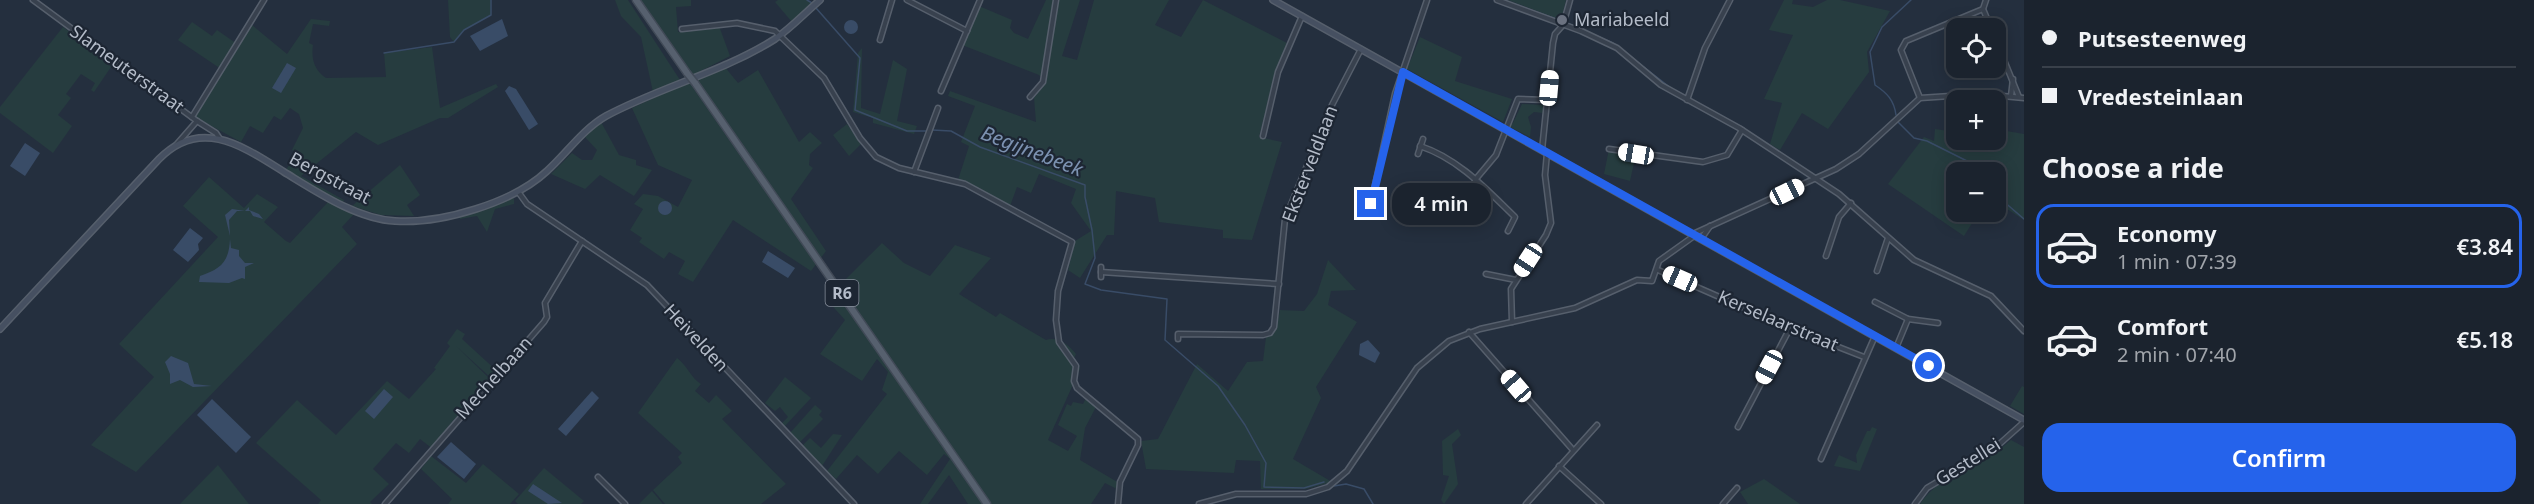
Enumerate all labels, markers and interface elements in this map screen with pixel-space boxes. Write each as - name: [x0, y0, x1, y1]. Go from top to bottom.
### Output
- place label: Mariabeeld: [1574, 7, 1670, 31]
- marker: Mariabeeld: [1555, 13, 1569, 27]
- map controls: [1946, 18, 2006, 222]
- button: locate: [1946, 18, 2006, 78]
- street label: Slameuterstraat: [66, 19, 190, 118]
- text: Putsesteenweg: [2078, 23, 2247, 53]
- car: [1538, 69, 1560, 107]
- text: Vredesteinlaan: [2078, 81, 2243, 111]
- button: +: [1946, 90, 2006, 150]
- street label: Eksterveldlaan: [1276, 102, 1342, 226]
- water label: Begijnebeek: [977, 119, 1088, 183]
- car: [1617, 142, 1655, 166]
- street label: Bergstraat: [286, 146, 376, 209]
- text: Choose a ride: [2042, 149, 2224, 186]
- button: −: [1946, 162, 2006, 222]
- car: [1767, 176, 1807, 208]
- callout: 4 min: [1392, 183, 1491, 225]
- route end: [1357, 190, 1384, 217]
- text: 4 min: [1414, 190, 1469, 217]
- text: Economy: [2117, 218, 2216, 248]
- icon: car: [2045, 219, 2099, 273]
- text: €3.84: [2457, 231, 2513, 261]
- car: [1511, 240, 1545, 280]
- text: 1 min · 07:39: [2117, 248, 2237, 275]
- car: [1660, 263, 1700, 295]
- road number: R6: [826, 280, 858, 306]
- street label: Kerselaarstraat: [1714, 284, 1843, 356]
- street label: Heivelden: [659, 298, 734, 376]
- text: Comfort: [2117, 311, 2208, 341]
- icon: car: [2045, 312, 2099, 366]
- text: €5.18: [2457, 324, 2513, 354]
- street label: Mechelbaan: [450, 331, 537, 424]
- text: 2 min · 07:40: [2117, 341, 2237, 368]
- car: [1753, 347, 1785, 387]
- route start: [1915, 352, 1942, 379]
- car: [1497, 367, 1535, 405]
- button: Confirm: [2042, 423, 2516, 492]
- street label: Gestellei: [1930, 432, 2005, 491]

